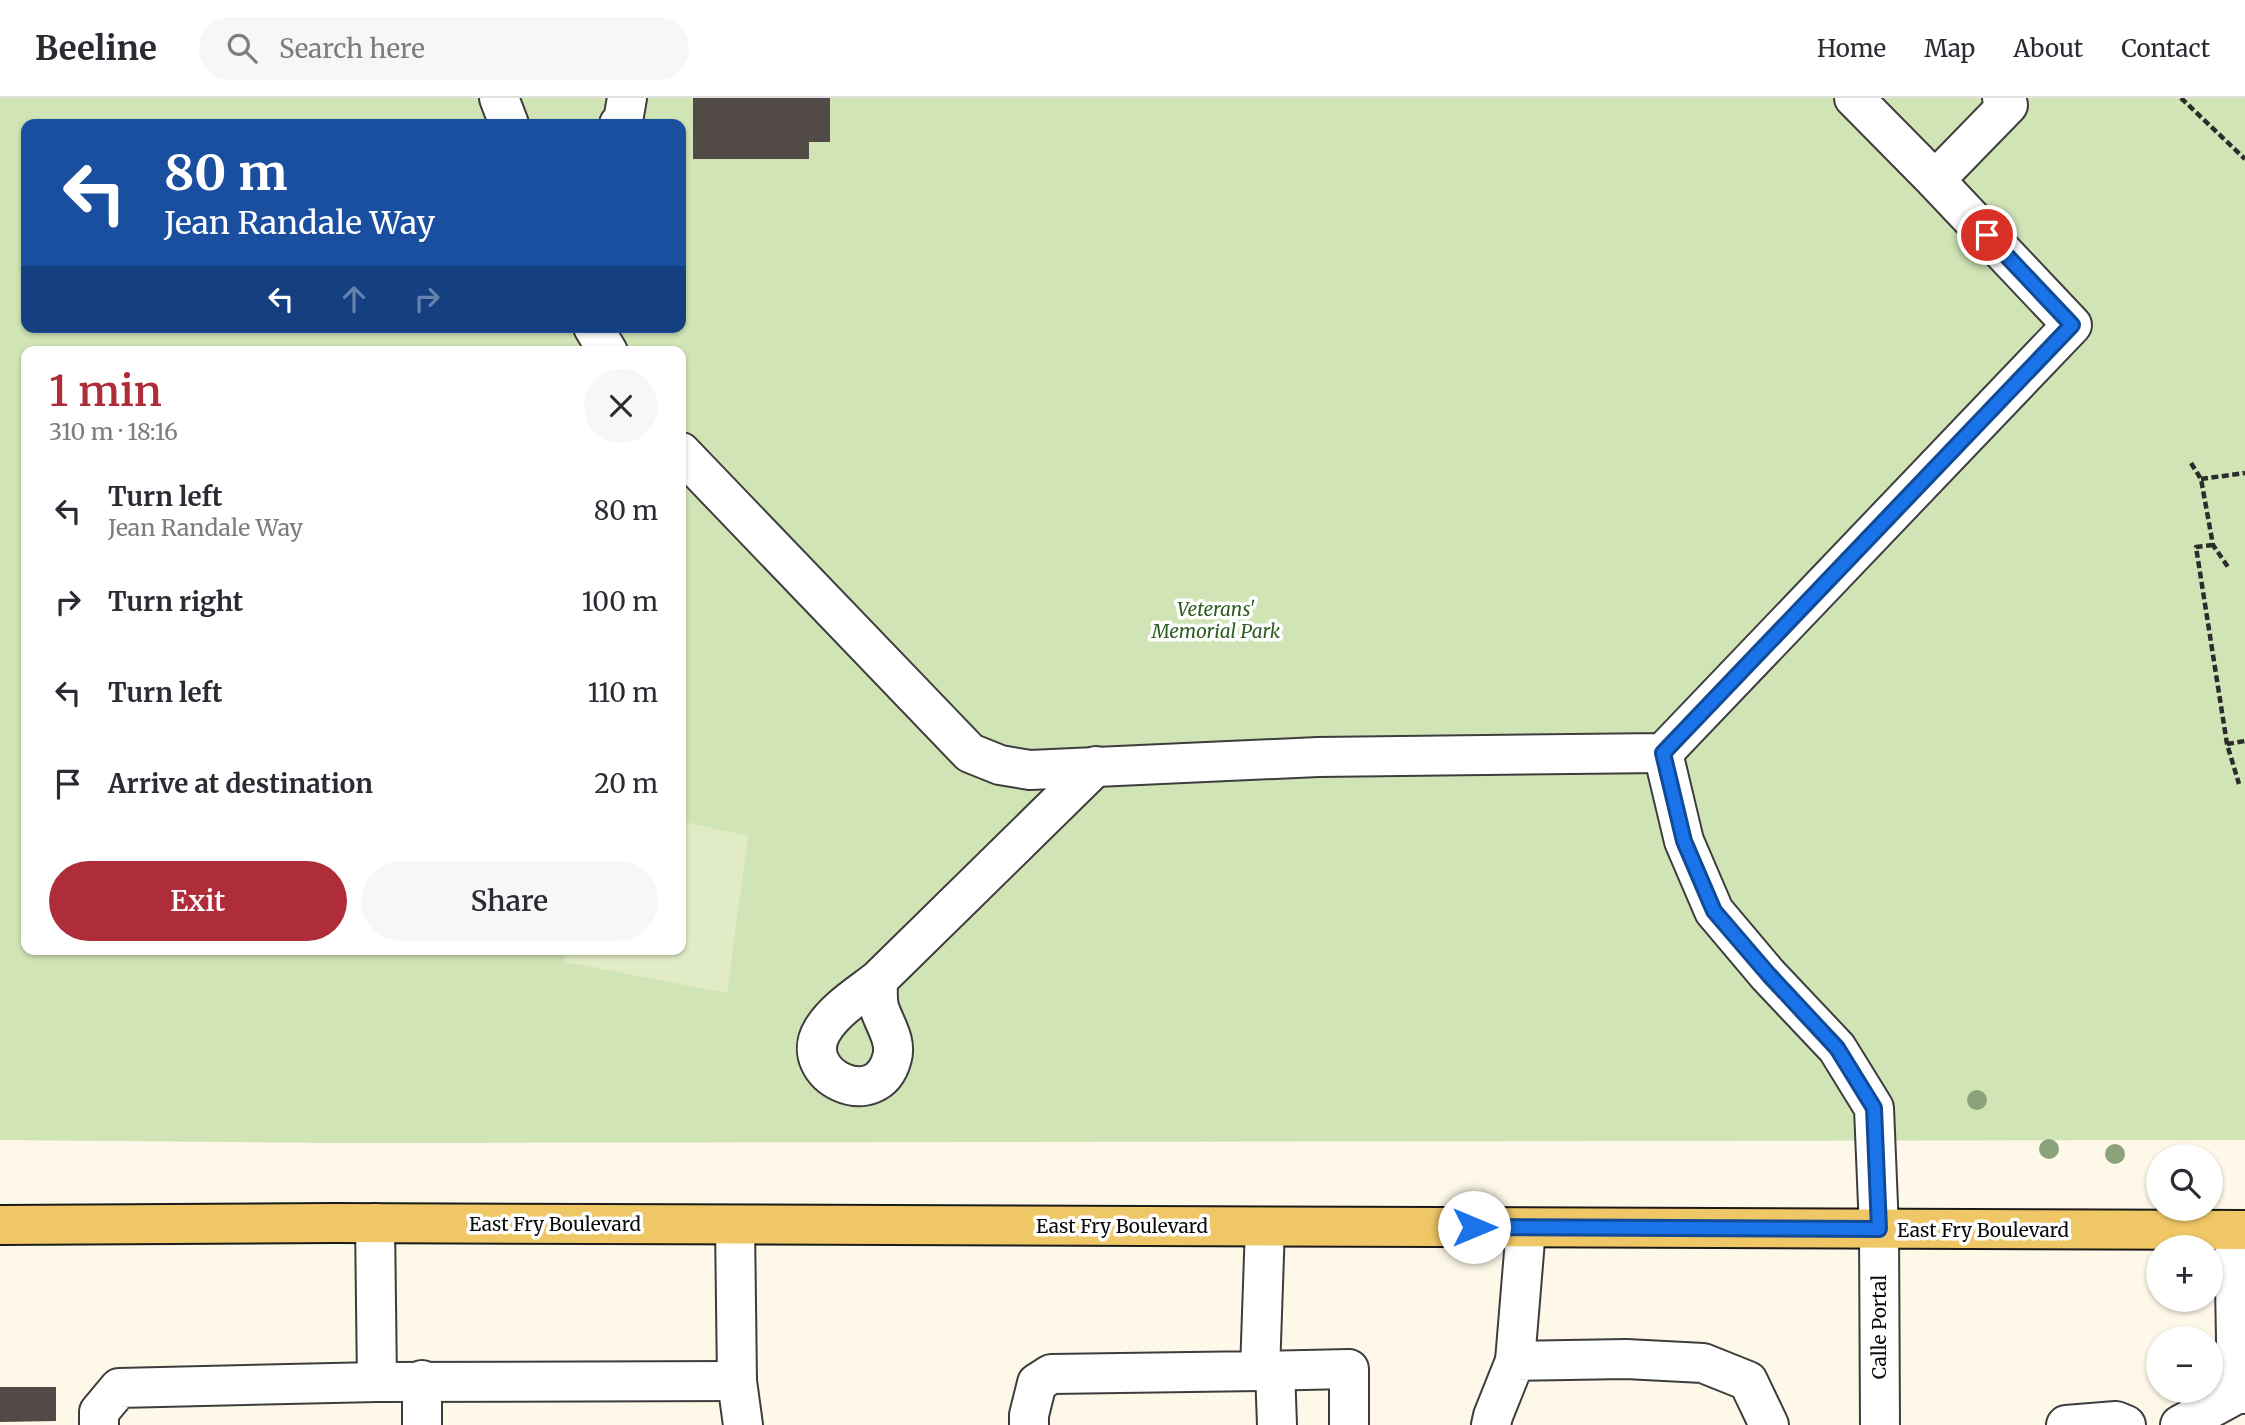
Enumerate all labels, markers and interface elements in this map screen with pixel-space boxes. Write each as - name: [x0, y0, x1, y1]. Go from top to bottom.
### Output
- search box: [199, 17, 689, 80]
- text: Beeline: [35, 28, 157, 69]
- icon: search: [223, 29, 261, 67]
- text: Search here: [279, 32, 425, 65]
- text: Home: [1817, 33, 1886, 64]
- text: Map: [1924, 33, 1975, 64]
- text: About: [2013, 33, 2083, 64]
- text: Contact: [2121, 33, 2210, 64]
- text: 80 m: [164, 142, 287, 203]
- icon: left: [49, 147, 140, 238]
- text: Jean Randale Way: [164, 203, 435, 243]
- pin: [1957, 205, 2017, 265]
- icon: arrive: [1968, 216, 2006, 254]
- icon: left: [262, 280, 300, 318]
- icon: ahead: [335, 280, 373, 318]
- icon: right: [408, 280, 446, 318]
- text: 1 min: [49, 365, 162, 417]
- button: close: [584, 369, 658, 443]
- text: 310 m · 18:16: [49, 417, 178, 446]
- text: Turn left: [108, 480, 222, 513]
- icon: left: [49, 492, 87, 530]
- text: 80 m: [594, 494, 658, 527]
- text: Jean Randale Way: [108, 513, 303, 542]
- icon: right: [49, 583, 87, 621]
- text: Turn right: [108, 585, 243, 618]
- text: 100 m: [582, 585, 658, 618]
- park label: Veterans' Memorial Park: [1151, 597, 1281, 643]
- icon: left: [49, 674, 87, 712]
- text: Turn left: [108, 676, 222, 709]
- text: 110 m: [588, 676, 658, 709]
- icon: arrive: [49, 765, 87, 803]
- text: Arrive at destination: [108, 767, 373, 800]
- text: 20 m: [594, 767, 658, 800]
- button: Exit: [49, 861, 347, 941]
- button: Share: [361, 861, 658, 941]
- map controls: [2146, 1144, 2223, 1403]
- button: search: [2146, 1144, 2223, 1221]
- position arrow: [1437, 1190, 1511, 1264]
- street label: East Fry Boulevard: [469, 1212, 641, 1236]
- street label: East Fry Boulevard: [1036, 1214, 1208, 1238]
- street label: East Fry Boulevard: [1897, 1218, 2069, 1242]
- button: +: [2146, 1235, 2223, 1312]
- street label: Calle Portal: [1867, 1275, 1891, 1379]
- button: −: [2146, 1326, 2223, 1403]

